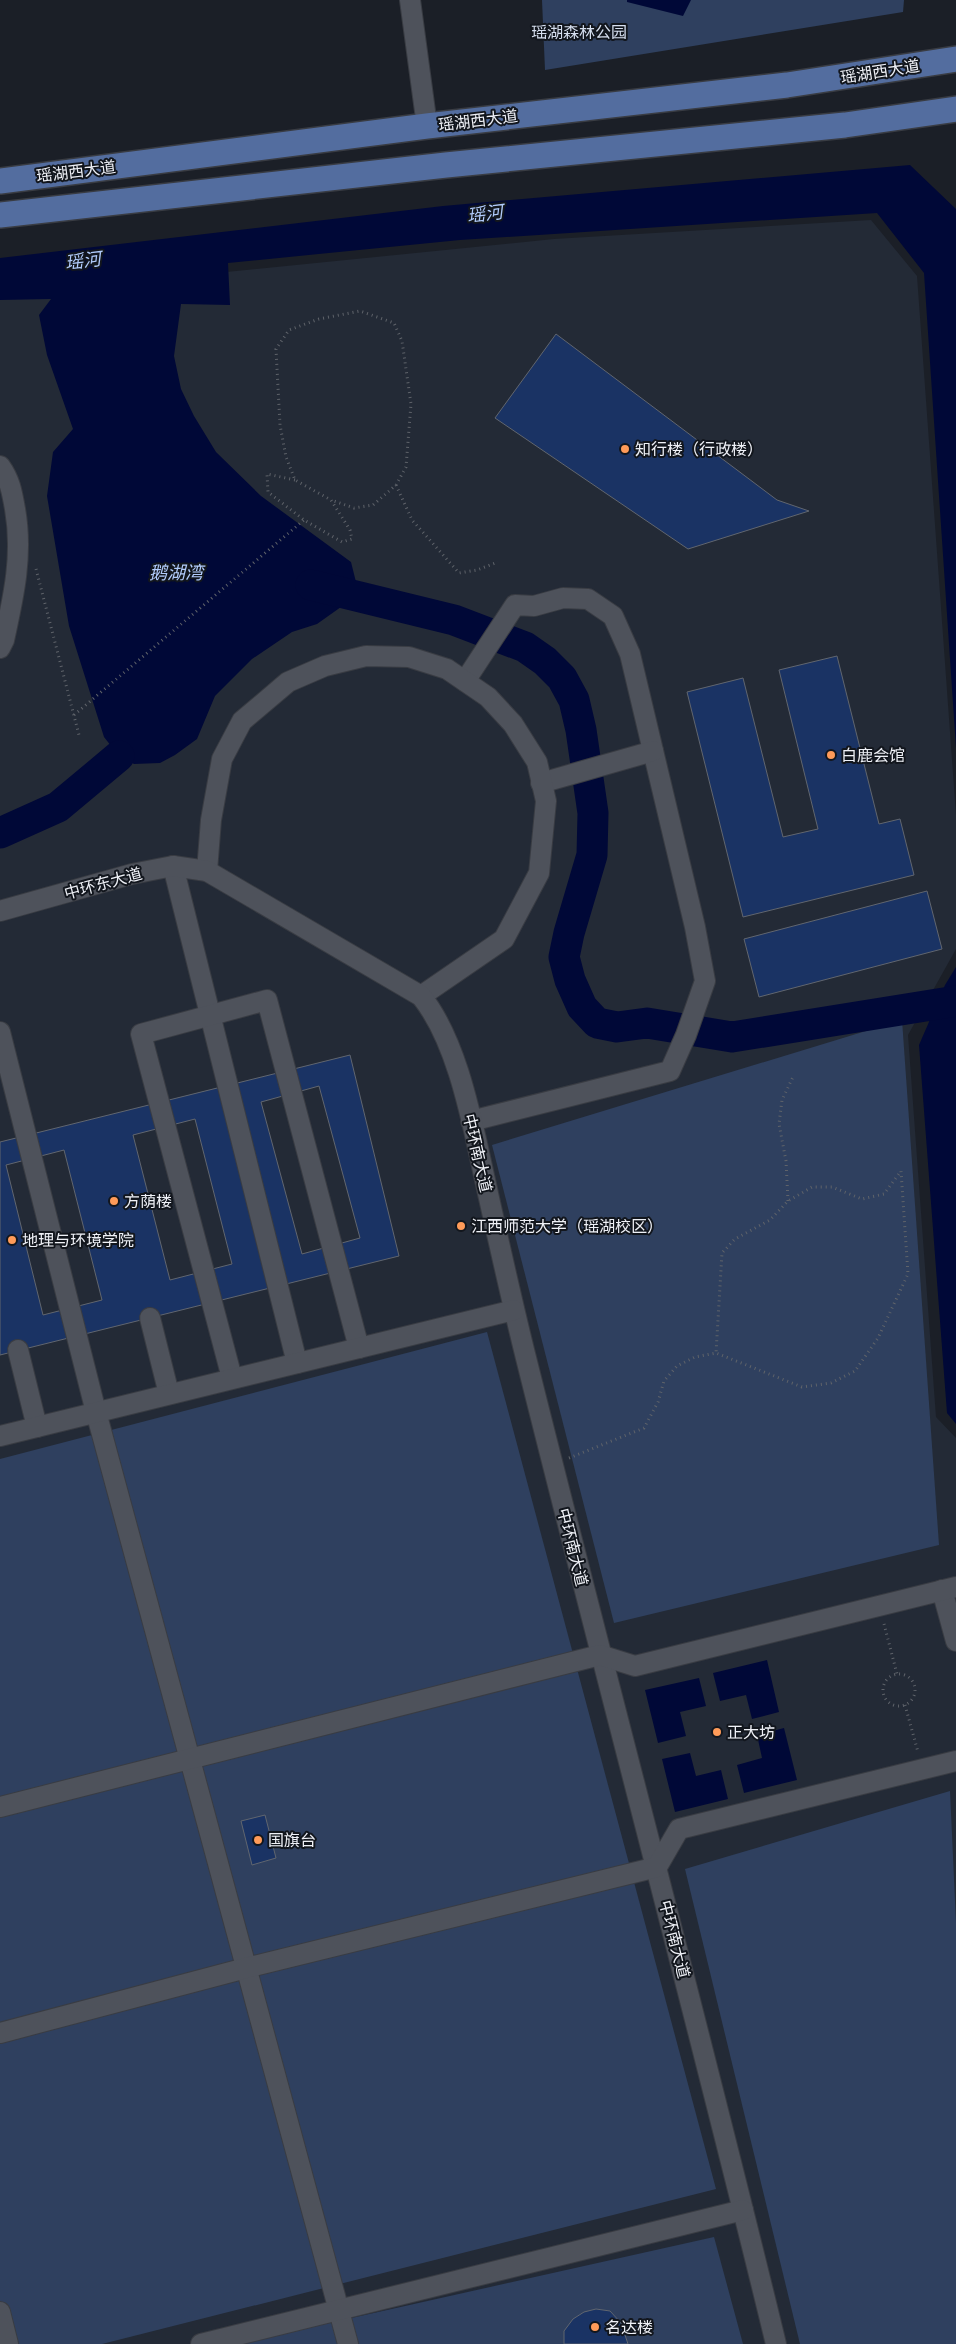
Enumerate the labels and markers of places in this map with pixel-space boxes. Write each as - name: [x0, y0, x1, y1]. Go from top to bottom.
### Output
- place label: 知行楼（行政楼）: [635, 439, 763, 458]
- marker: 知行楼（行政楼）: [619, 443, 631, 455]
- place label: 白鹿会馆: [841, 745, 905, 764]
- marker: 白鹿会馆: [825, 749, 837, 761]
- place label: 方荫楼: [124, 1191, 172, 1210]
- marker: 方荫楼: [108, 1195, 120, 1207]
- place label: 江西师范大学（瑶湖校区）: [471, 1216, 663, 1235]
- marker: 江西师范大学（瑶湖校区）: [455, 1220, 467, 1232]
- place label: 地理与环境学院: [22, 1230, 134, 1249]
- marker: 地理与环境学院: [6, 1234, 18, 1246]
- place label: 正大坊: [727, 1722, 775, 1741]
- marker: 正大坊: [711, 1726, 723, 1738]
- place label: 国旗台: [268, 1830, 316, 1849]
- marker: 国旗台: [252, 1834, 264, 1846]
- place label: 名达楼: [605, 2317, 653, 2336]
- marker: 名达楼: [589, 2321, 601, 2333]

